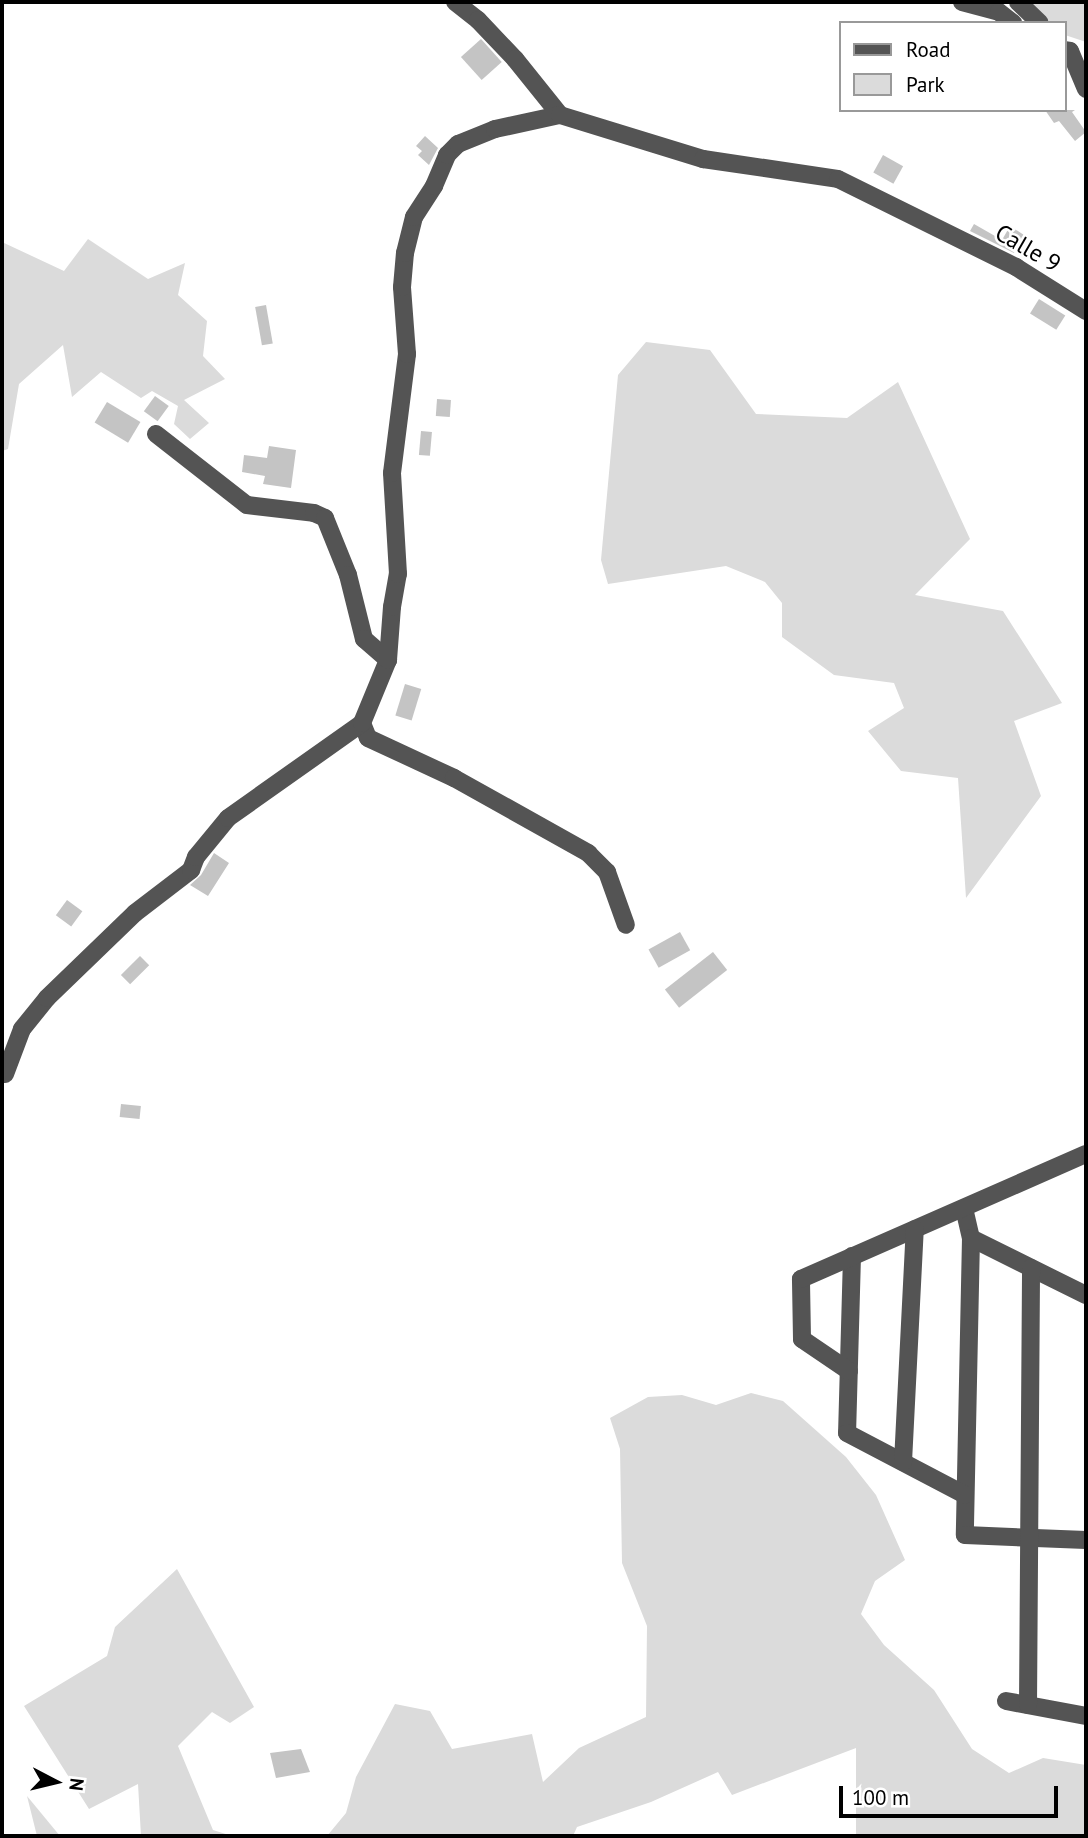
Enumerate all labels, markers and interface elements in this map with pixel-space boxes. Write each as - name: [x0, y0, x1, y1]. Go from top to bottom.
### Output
- legend: [839, 21, 1067, 112]
- text: Road: [906, 36, 950, 63]
- text: Park: [906, 71, 945, 98]
- street label: Calle 9: [990, 218, 1066, 278]
- north arrow: [21, 1747, 91, 1817]
- scale bar: [843, 1772, 1062, 1816]
- text: N: [64, 1777, 90, 1792]
- text: 100 m: [852, 1784, 909, 1811]

